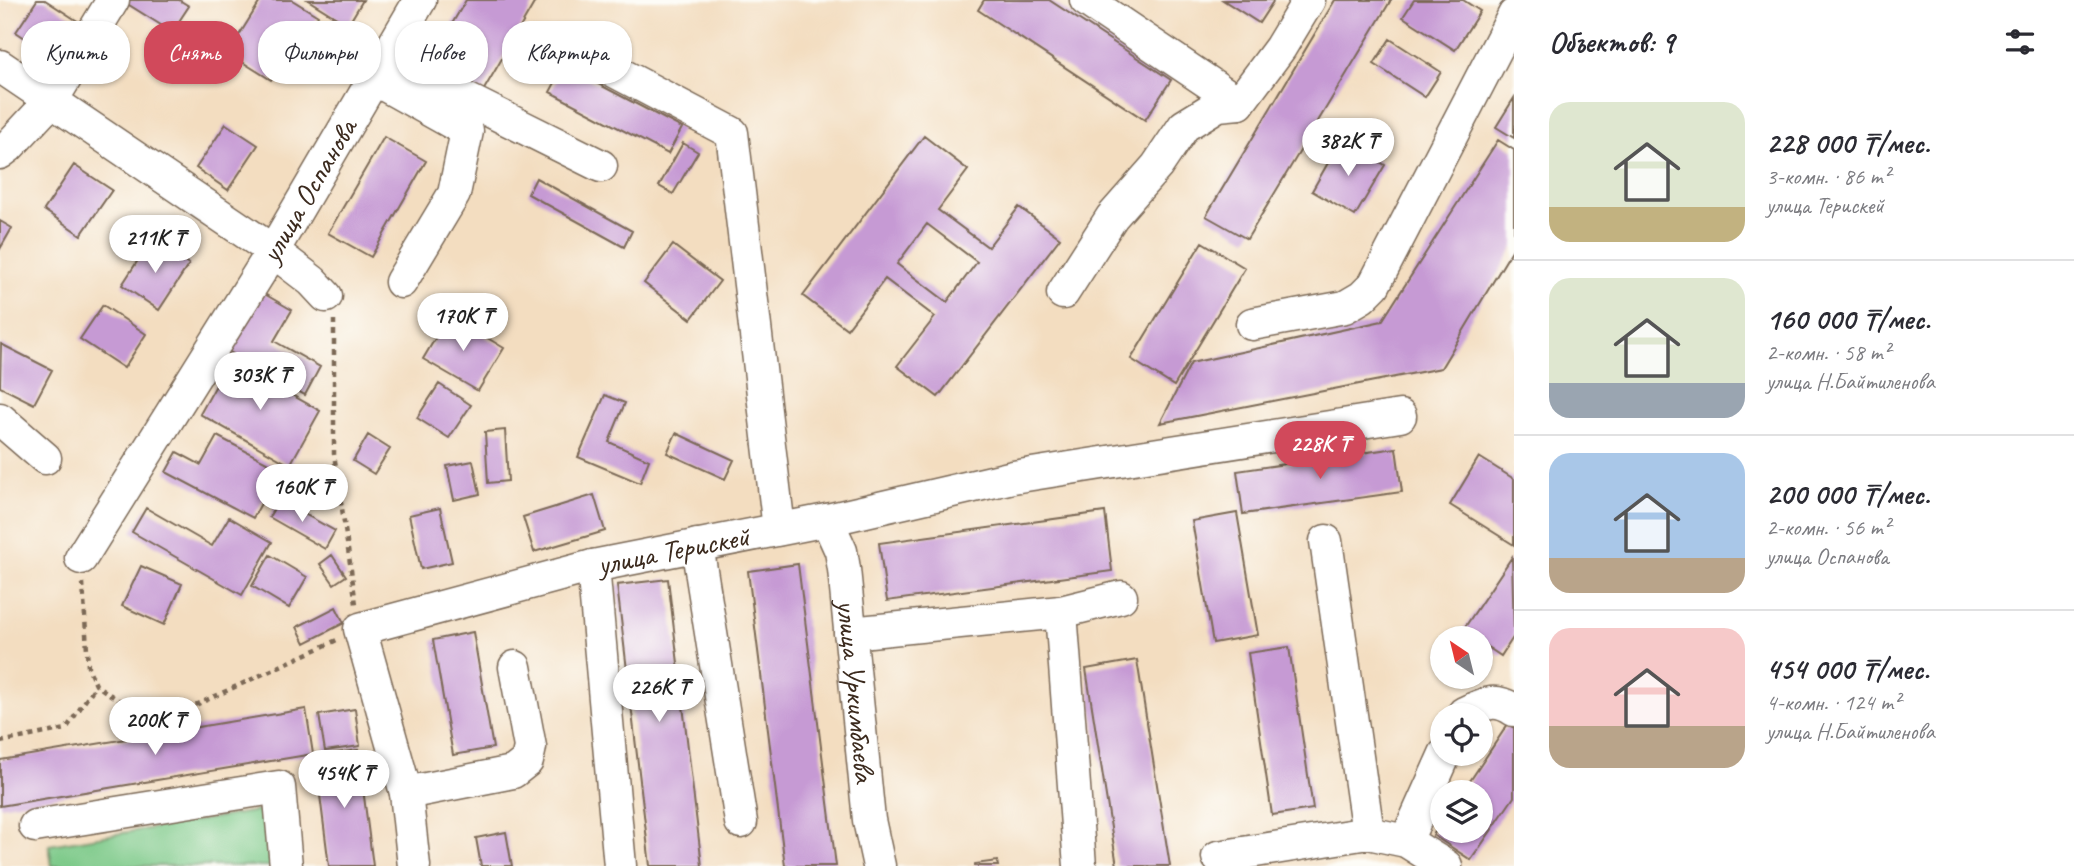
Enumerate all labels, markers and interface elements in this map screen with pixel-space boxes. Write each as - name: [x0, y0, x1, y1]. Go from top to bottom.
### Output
- chip: Купить: [21, 21, 130, 84]
- chip: Снять: [144, 21, 244, 84]
- chip: Фильтры: [258, 21, 381, 84]
- chip: Новое: [395, 21, 488, 84]
- chip: Квартира: [502, 21, 632, 84]
- text: Объектов: 9: [1549, 23, 1674, 61]
- icon: filters: [2001, 23, 2039, 61]
- street label: улица Оспанова: [250, 110, 366, 271]
- pin: 382K ₸: [1291, 118, 1405, 178]
- text: 228 000 ₸/мес.: [1766, 124, 1930, 162]
- text: 382K ₸: [1318, 126, 1378, 155]
- icon: home: [1605, 130, 1689, 214]
- text: 3-комн. · 86 m²: [1766, 162, 1890, 191]
- text: улица Терискей: [1766, 191, 1884, 220]
- pin: 211K ₸: [98, 216, 212, 275]
- text: 211K ₸: [125, 223, 185, 252]
- pin: 170K ₸: [406, 294, 520, 353]
- text: 160 000 ₸/мес.: [1766, 300, 1930, 338]
- text: 170K ₸: [433, 301, 493, 330]
- icon: home: [1605, 306, 1689, 390]
- text: 2-комн. · 58 m²: [1766, 338, 1890, 367]
- pin: 303K ₸: [203, 352, 317, 412]
- text: 303K ₸: [230, 360, 290, 389]
- text: улица Н.Байтиленова: [1766, 367, 1934, 396]
- pin: 228K ₸: [1263, 421, 1377, 481]
- text: 228K ₸: [1290, 429, 1350, 458]
- pin: 160K ₸: [245, 464, 359, 524]
- text: 160K ₸: [272, 472, 332, 501]
- text: 200 000 ₸/мес.: [1766, 475, 1930, 513]
- icon: home: [1605, 481, 1689, 565]
- text: 2-комн. · 56 m²: [1766, 513, 1890, 542]
- street label: улица Терискей: [592, 516, 754, 584]
- text: улица Оспанова: [1766, 542, 1889, 571]
- street label: улица Уркимбаева: [828, 596, 884, 786]
- north arrow: [1430, 626, 1493, 690]
- map controls: [1430, 626, 1493, 843]
- text: 454 000 ₸/мес.: [1766, 650, 1929, 688]
- icon: home: [1605, 656, 1689, 740]
- pin: 226K ₸: [602, 664, 716, 724]
- text: 226K ₸: [629, 672, 689, 701]
- text: 4-комн. · 124 m²: [1766, 688, 1900, 717]
- pin: 200K ₸: [98, 698, 212, 757]
- button: locate: [1430, 703, 1493, 766]
- text: 200K ₸: [125, 705, 185, 734]
- text: улица Н.Байтиленова: [1766, 717, 1934, 746]
- pin: 454K ₸: [287, 750, 401, 810]
- text: 454K ₸: [314, 758, 374, 787]
- button: layers: [1430, 780, 1493, 843]

